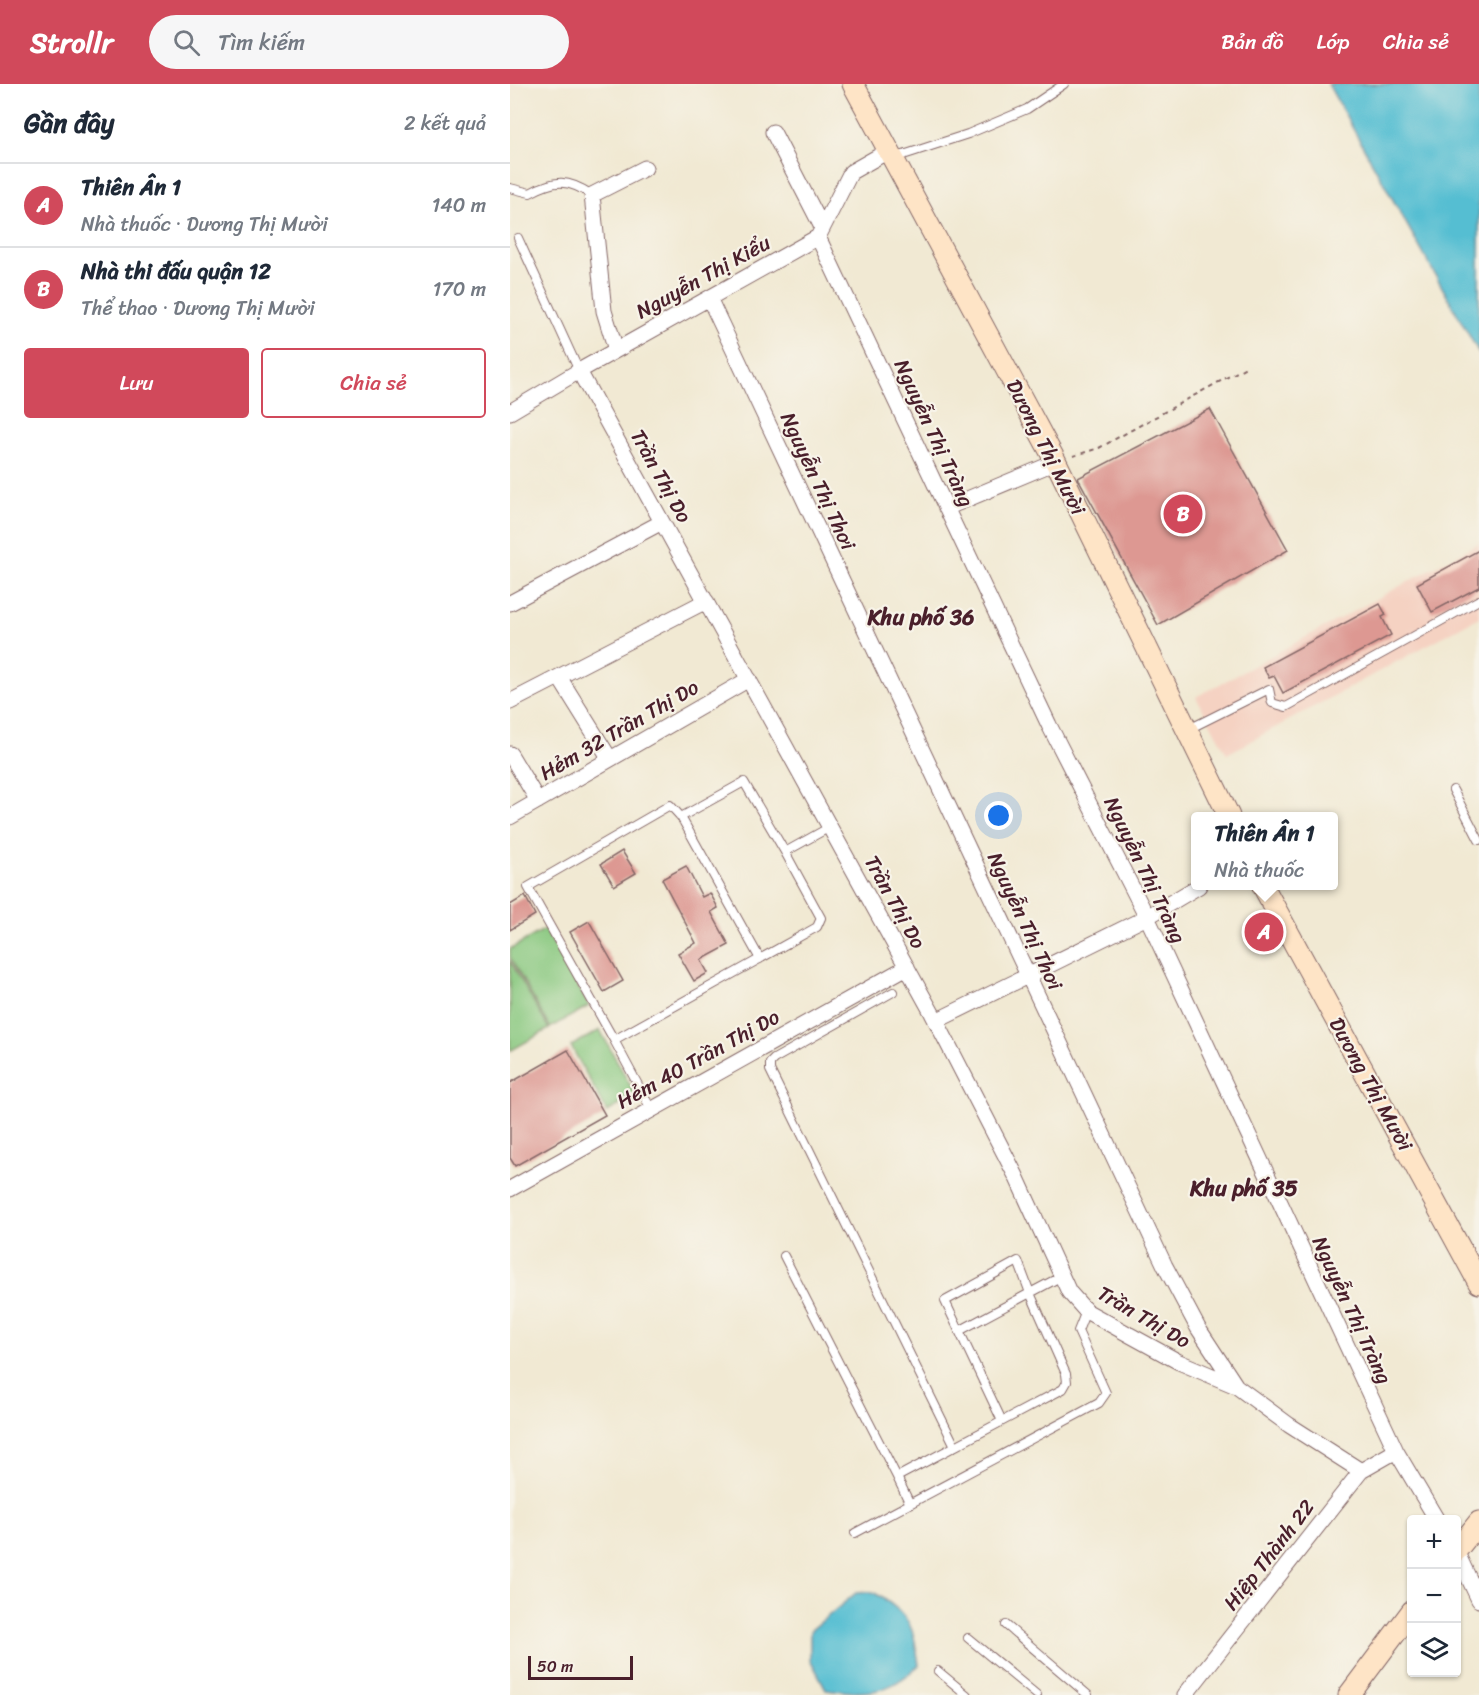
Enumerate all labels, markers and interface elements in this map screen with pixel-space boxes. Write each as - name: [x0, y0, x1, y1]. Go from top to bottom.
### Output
- search box: [149, 15, 569, 69]
- text: Strollr: [30, 18, 113, 67]
- text: Tìm kiếm: [218, 23, 305, 62]
- text: Bản đồ: [1221, 23, 1283, 61]
- text: Lớp: [1316, 23, 1350, 61]
- text: Chia sẻ: [1383, 23, 1449, 61]
- icon: search: [170, 26, 203, 59]
- text: Gần đây: [24, 100, 114, 146]
- text: 2 kết quả: [404, 106, 486, 141]
- text: Thiên Ân 1: [81, 168, 181, 207]
- text: A: [37, 188, 50, 223]
- text: 140 m: [432, 188, 486, 223]
- text: Nhà thuốc · Dương Thị Mười: [81, 207, 328, 242]
- street label: Nguyễn Thị Kiểu: [628, 224, 778, 330]
- text: Nhà thi đấu quận 12: [81, 252, 271, 291]
- text: B: [37, 272, 50, 307]
- text: 170 m: [433, 272, 486, 307]
- text: Thể thao · Dương Thị Mười: [81, 291, 315, 326]
- button: Lưu: [24, 348, 249, 418]
- button: Chia sẻ: [261, 348, 486, 418]
- street label: Nguyễn Thị Tràng: [883, 353, 985, 514]
- street label: Dương Thị Mười: [995, 372, 1097, 523]
- street label: Nguyễn Thị Thơi: [769, 405, 867, 558]
- street label: Trần Thị Do: [619, 422, 703, 530]
- pin: B: [1164, 492, 1202, 536]
- district label: Khu phố 36: [866, 598, 975, 637]
- street label: Hẻm 32 Trần Thị Do: [532, 669, 706, 791]
- street label: Nguyễn Thị Tràng: [1093, 790, 1197, 950]
- your location: [984, 801, 1013, 830]
- popup: [1191, 812, 1338, 890]
- text: Thiên Ân 1: [1214, 814, 1315, 853]
- street label: Nguyễn Thị Thơi: [976, 845, 1074, 998]
- street label: Trần Thị Do: [853, 848, 937, 956]
- text: Nhà thuốc: [1214, 853, 1304, 888]
- pin: A: [1244, 910, 1284, 954]
- street label: Hẻm 40 Trần Thị Do: [609, 998, 787, 1120]
- street label: Dương Thị Mười: [1318, 1010, 1424, 1159]
- district label: Khu phố 35: [1189, 1169, 1299, 1208]
- street label: Nguyễn Thị Tràng: [1301, 1230, 1403, 1391]
- street label: Trần Thị Do: [1090, 1275, 1198, 1359]
- street label: Hiệp Thành 22: [1213, 1491, 1325, 1619]
- map controls: [1407, 1515, 1461, 1677]
- button: +: [1407, 1515, 1461, 1569]
- button: −: [1407, 1569, 1461, 1623]
- button: layers: [1407, 1623, 1461, 1677]
- text: 50 m: [537, 1652, 573, 1681]
- scale bar: [528, 1653, 633, 1680]

